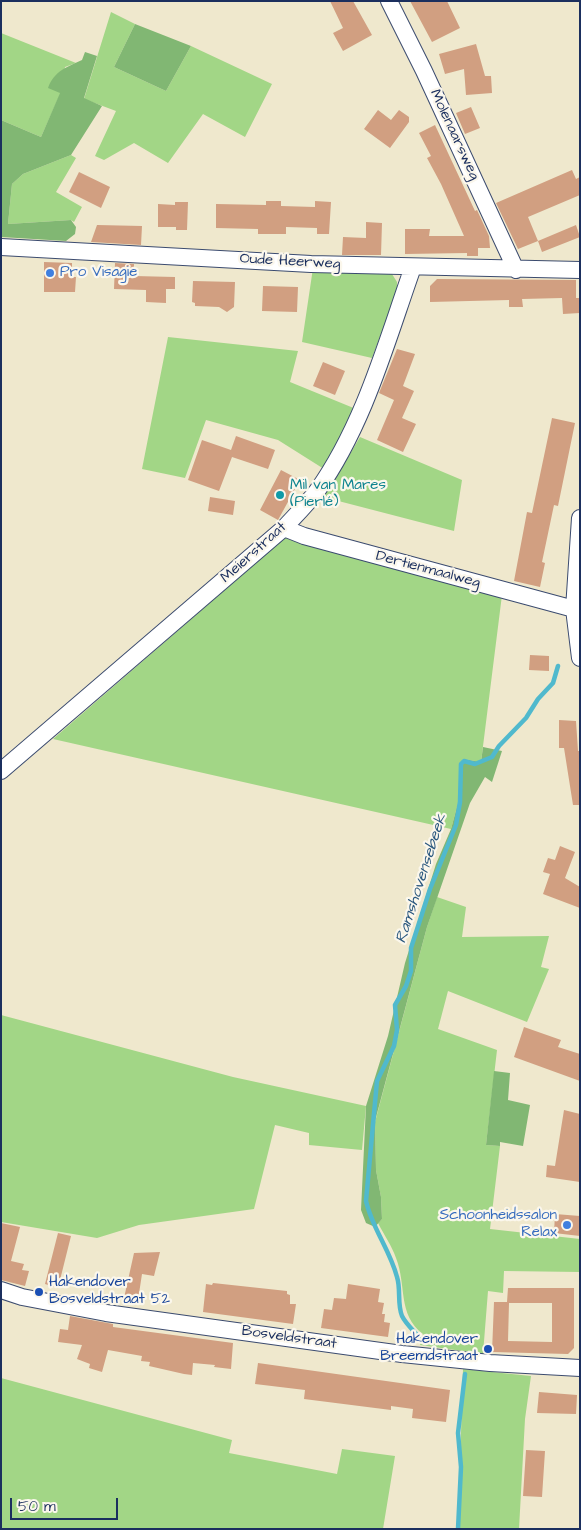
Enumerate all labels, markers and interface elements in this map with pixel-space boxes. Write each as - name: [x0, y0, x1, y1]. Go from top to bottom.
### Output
- street label: Molenaarsweg: [425, 87, 483, 183]
- street label: Oude Heerweg: [239, 250, 341, 274]
- place label: Pro Visagie: [60, 264, 137, 282]
- marker: Pro Visagie: [44, 267, 56, 279]
- place label: Mil van Mares (Pierlé): [290, 477, 386, 512]
- marker: Mil van Mares (Pierlé): [274, 489, 286, 501]
- street label: Meierstraat: [217, 519, 291, 587]
- street label: Dertienmaalweg: [374, 547, 482, 593]
- water label: Ramshovensebeek: [392, 812, 452, 946]
- place label: Schoonheidssalon Relax: [440, 1207, 557, 1242]
- marker: Schoonheidssalon Relax: [561, 1219, 573, 1231]
- place label: Hakendover Bosveldstraat 52: [49, 1274, 170, 1309]
- marker: Hakendover Bosveldstraat 52: [33, 1286, 45, 1298]
- street label: Bosveldstraat: [240, 1322, 338, 1354]
- place label: Hakendover Breemdstraat: [380, 1331, 478, 1366]
- marker: Hakendover Breemdstraat: [482, 1343, 494, 1355]
- scale bar: [12, 1488, 120, 1520]
- text: 50 m: [18, 1496, 56, 1517]

